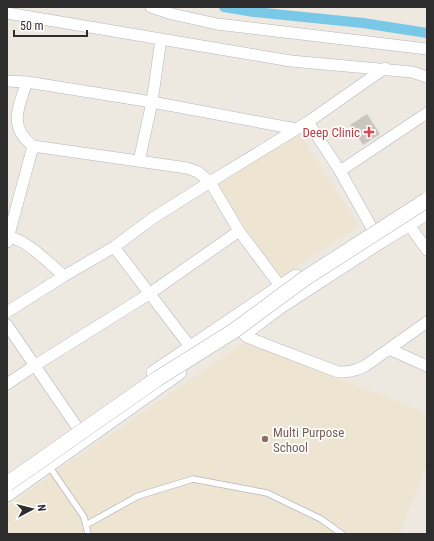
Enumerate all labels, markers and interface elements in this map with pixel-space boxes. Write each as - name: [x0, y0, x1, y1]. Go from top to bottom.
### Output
- scale bar: [14, 12, 87, 38]
- text: 50 m: [20, 19, 44, 33]
- place label: Deep Clinic: [302, 125, 360, 140]
- marker: Deep Clinic: [363, 126, 375, 138]
- place label: Multi Purpose School: [273, 425, 344, 455]
- marker: Multi Purpose School: [260, 434, 270, 444]
- north arrow: [12, 489, 52, 529]
- text: N: [35, 504, 48, 512]

